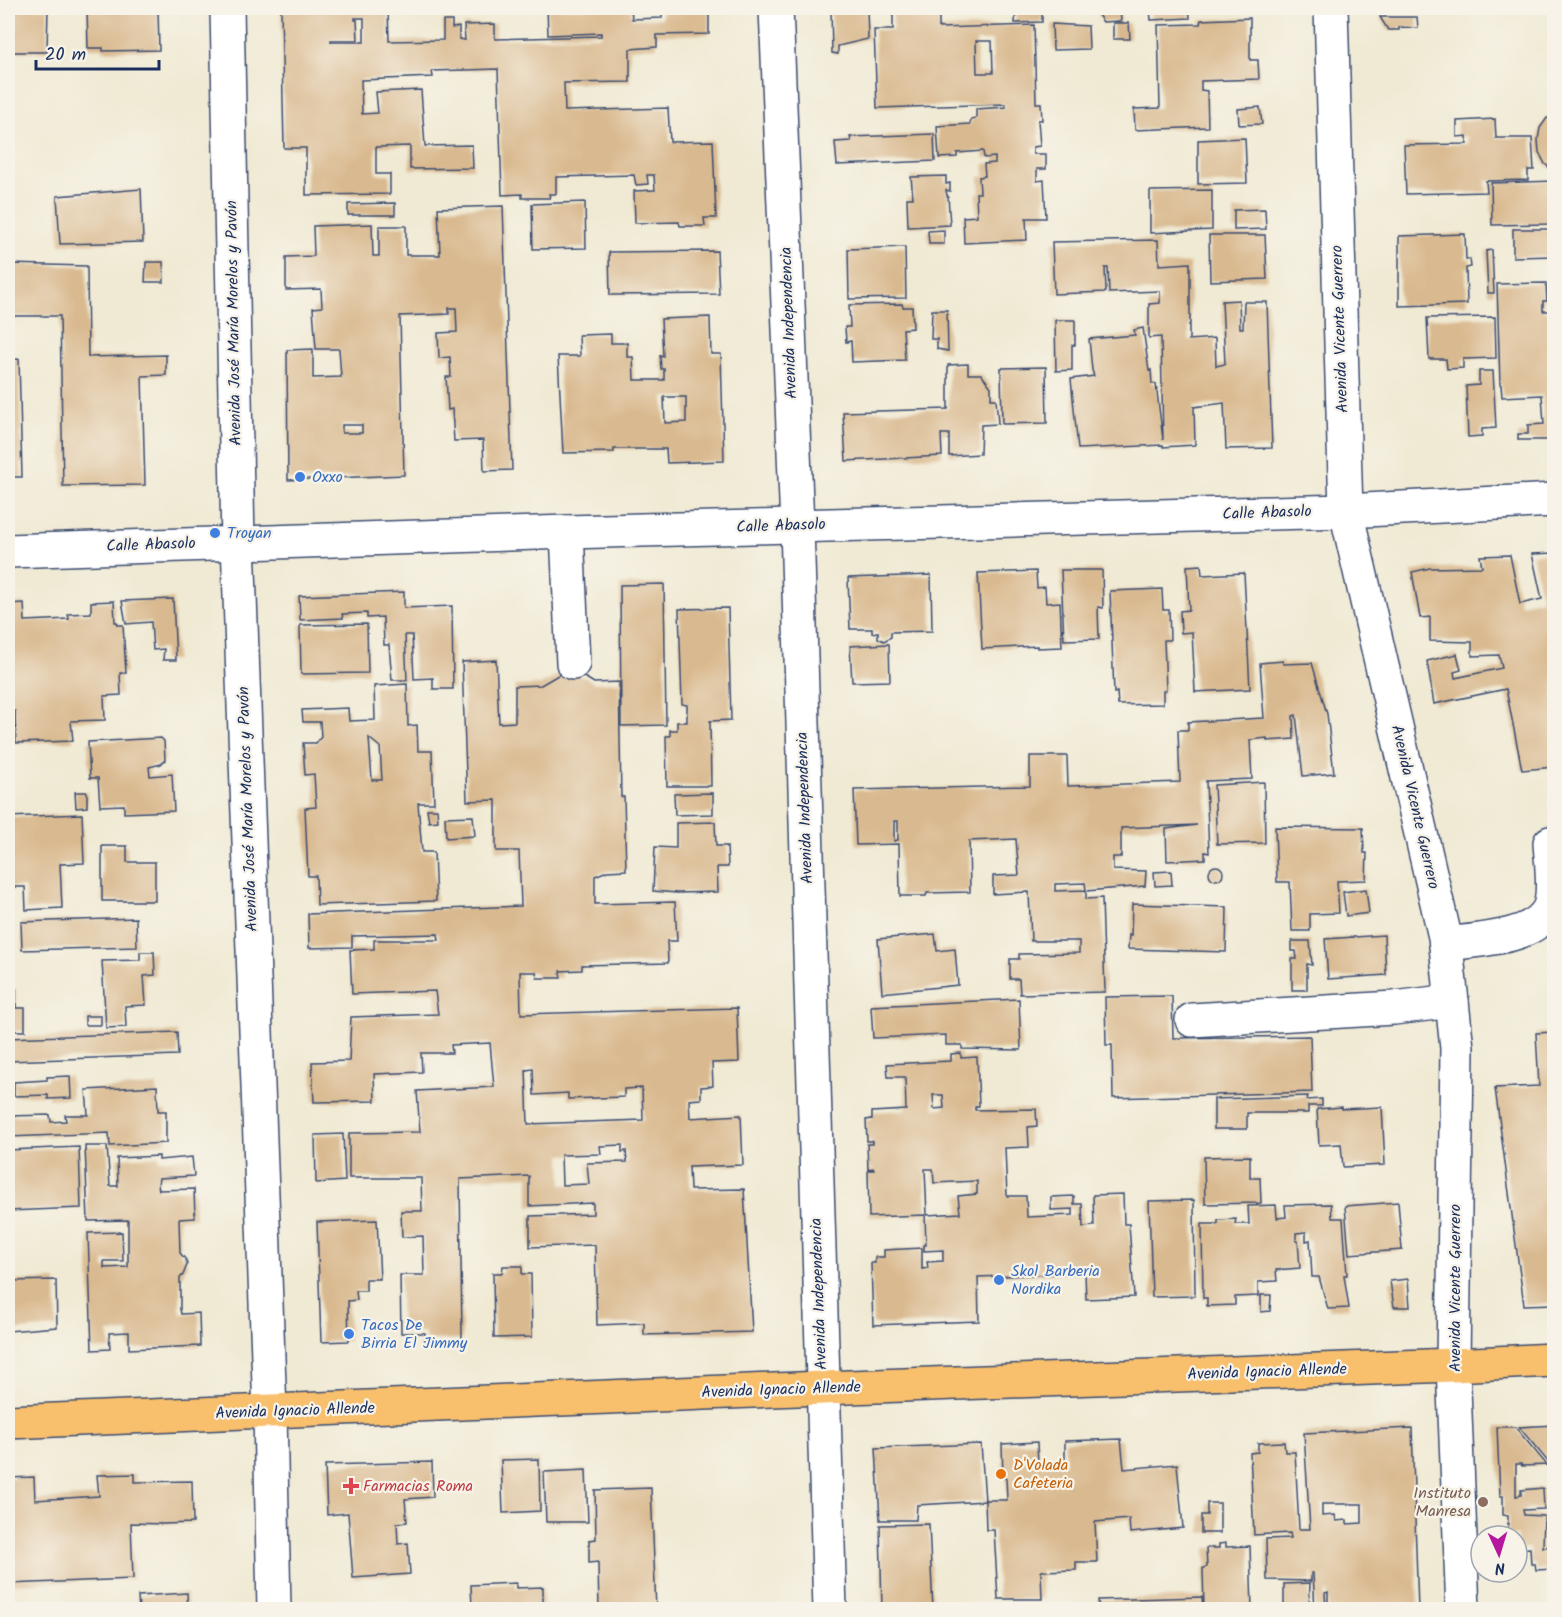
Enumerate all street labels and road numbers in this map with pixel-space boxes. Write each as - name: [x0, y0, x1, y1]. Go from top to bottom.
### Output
- street label: Avenida José María Morelos y Pavón: [219, 200, 249, 446]
- street label: Avenida Vicente Guerrero: [1325, 245, 1355, 413]
- street label: Avenida Independencia: [774, 247, 804, 399]
- street label: Calle Abasolo: [1222, 499, 1312, 527]
- street label: Calle Abasolo: [736, 512, 826, 540]
- street label: Calle Abasolo: [106, 531, 196, 559]
- street label: Avenida José María Morelos y Pavón: [231, 686, 265, 932]
- street label: Avenida Vicente Guerrero: [1384, 722, 1446, 892]
- street label: Avenida Independencia: [790, 732, 820, 884]
- street label: Avenida Vicente Guerrero: [1443, 1204, 1468, 1372]
- street label: Avenida Independencia: [804, 1218, 834, 1370]
- street label: Avenida Ignacio Allende: [1187, 1357, 1347, 1387]
- street label: Avenida Ignacio Allende: [701, 1375, 861, 1405]
- street label: Avenida Ignacio Allende: [215, 1396, 375, 1426]

